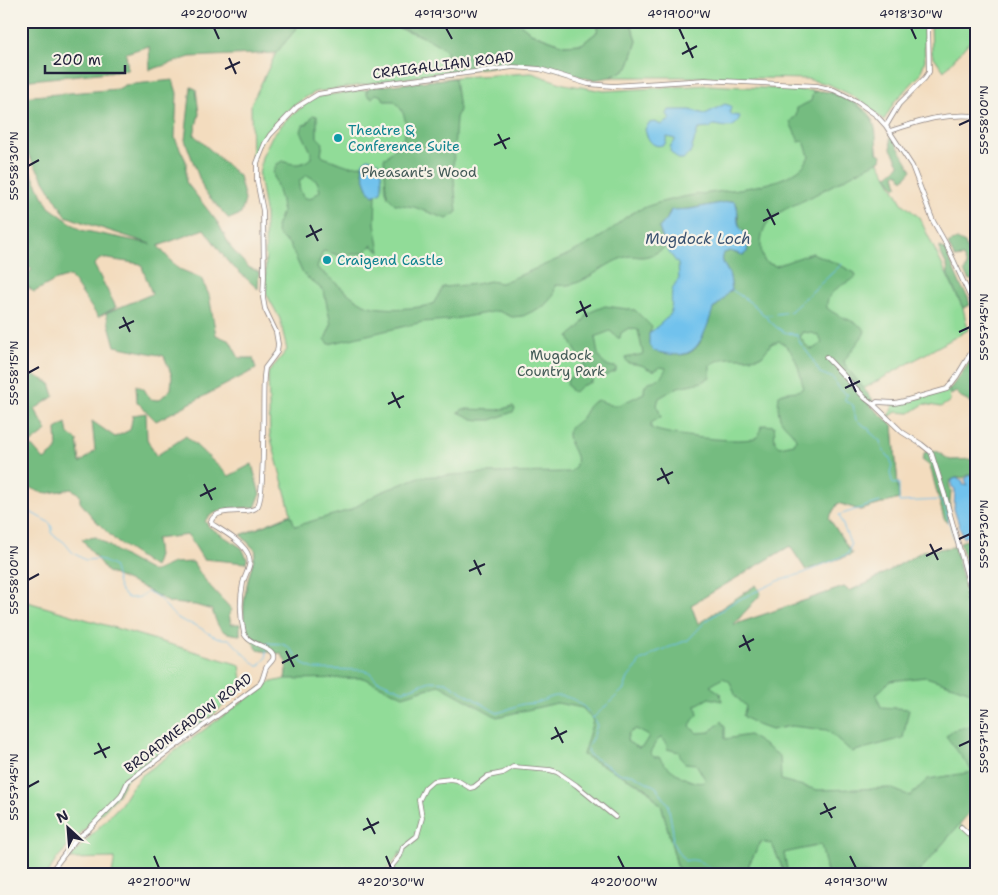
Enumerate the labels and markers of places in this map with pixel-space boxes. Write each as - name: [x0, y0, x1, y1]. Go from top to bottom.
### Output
- place label: Theatre & Conference Suite: [348, 121, 460, 155]
- marker: Theatre & Conference Suite: [332, 132, 344, 144]
- place label: Craigend Castle: [337, 251, 444, 269]
- marker: Craigend Castle: [321, 254, 333, 266]

